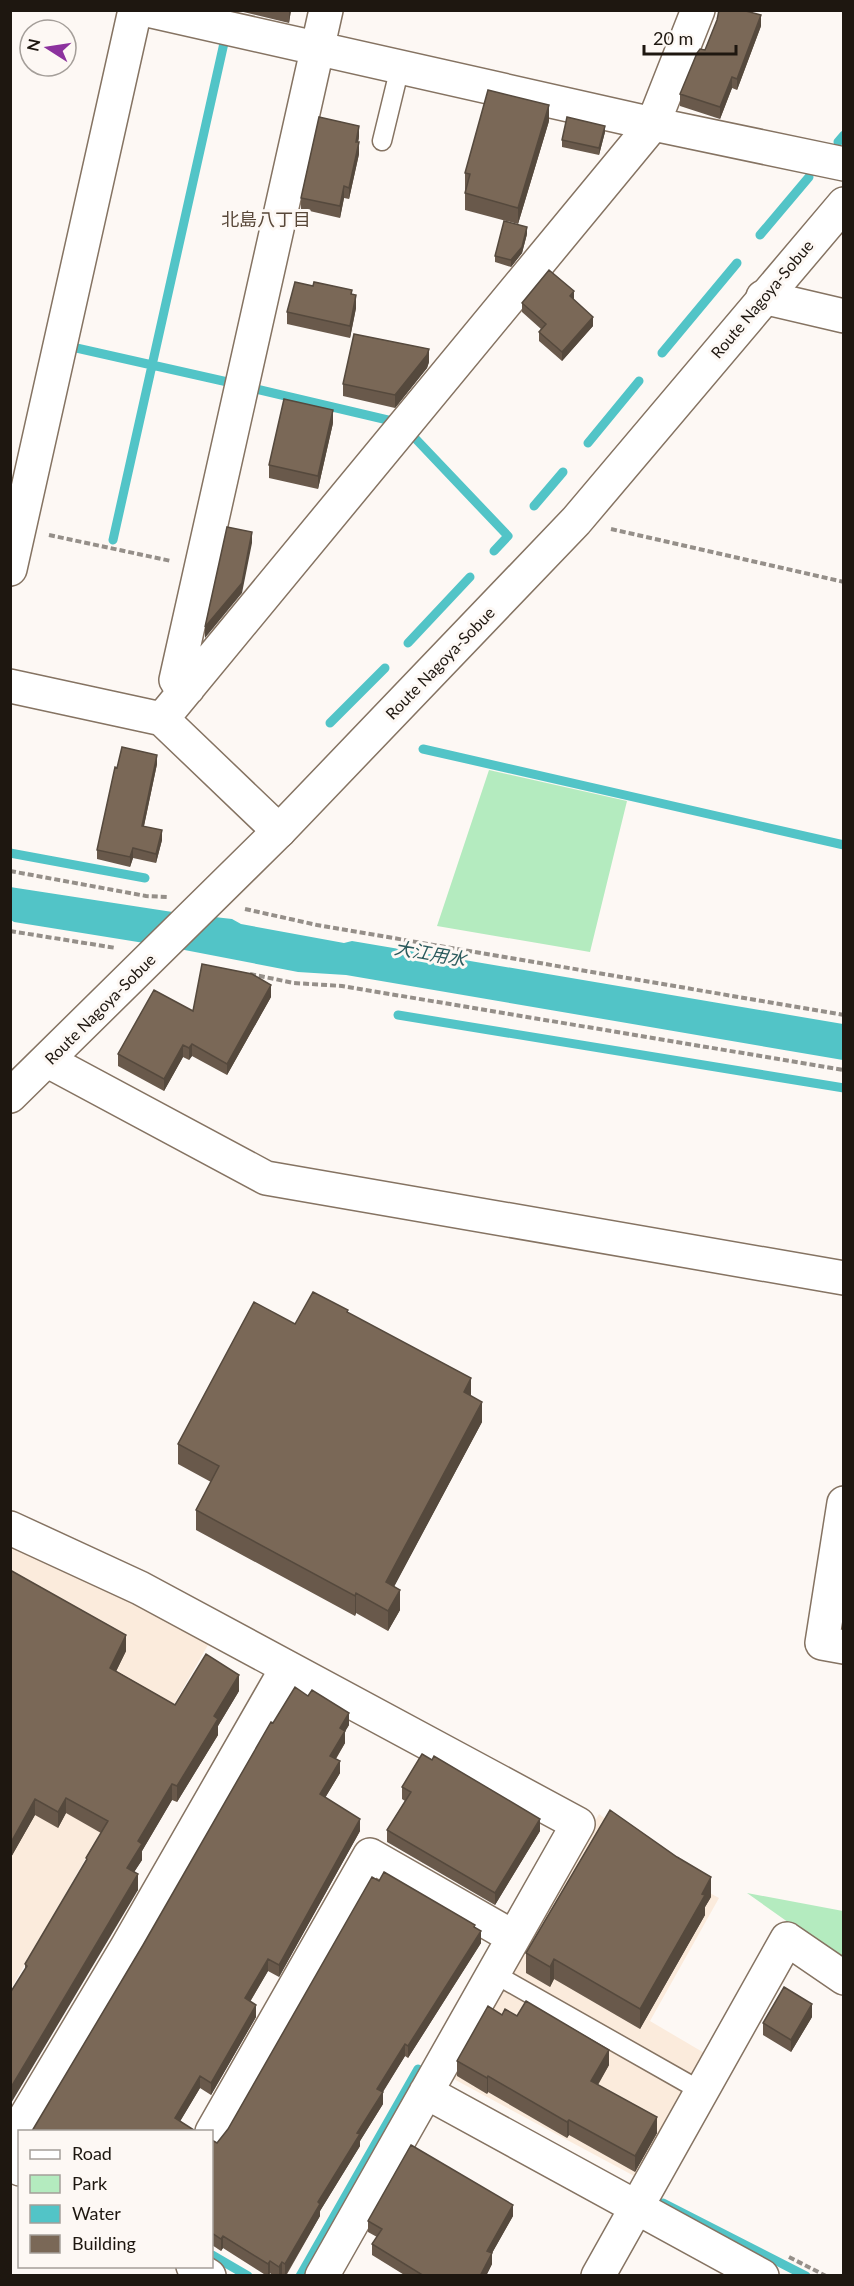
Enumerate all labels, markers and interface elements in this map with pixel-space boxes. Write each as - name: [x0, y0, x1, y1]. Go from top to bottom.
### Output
- north arrow: [18, 18, 78, 78]
- scale bar: [644, 18, 736, 56]
- text: 20 m: [653, 27, 693, 49]
- text: N: [22, 37, 43, 53]
- district label: 北島八丁目: [221, 208, 311, 230]
- street label: Route Nagoya-Sobue: [707, 236, 817, 362]
- street label: Route Nagoya-Sobue: [381, 603, 498, 723]
- water label: 大江用水: [393, 936, 470, 970]
- street label: Route Nagoya-Sobue: [40, 949, 159, 1068]
- legend: [18, 2130, 213, 2268]
- text: Road: [72, 2142, 112, 2164]
- text: Park: [72, 2172, 108, 2194]
- text: Water: [72, 2202, 121, 2224]
- text: Building: [72, 2232, 136, 2254]

